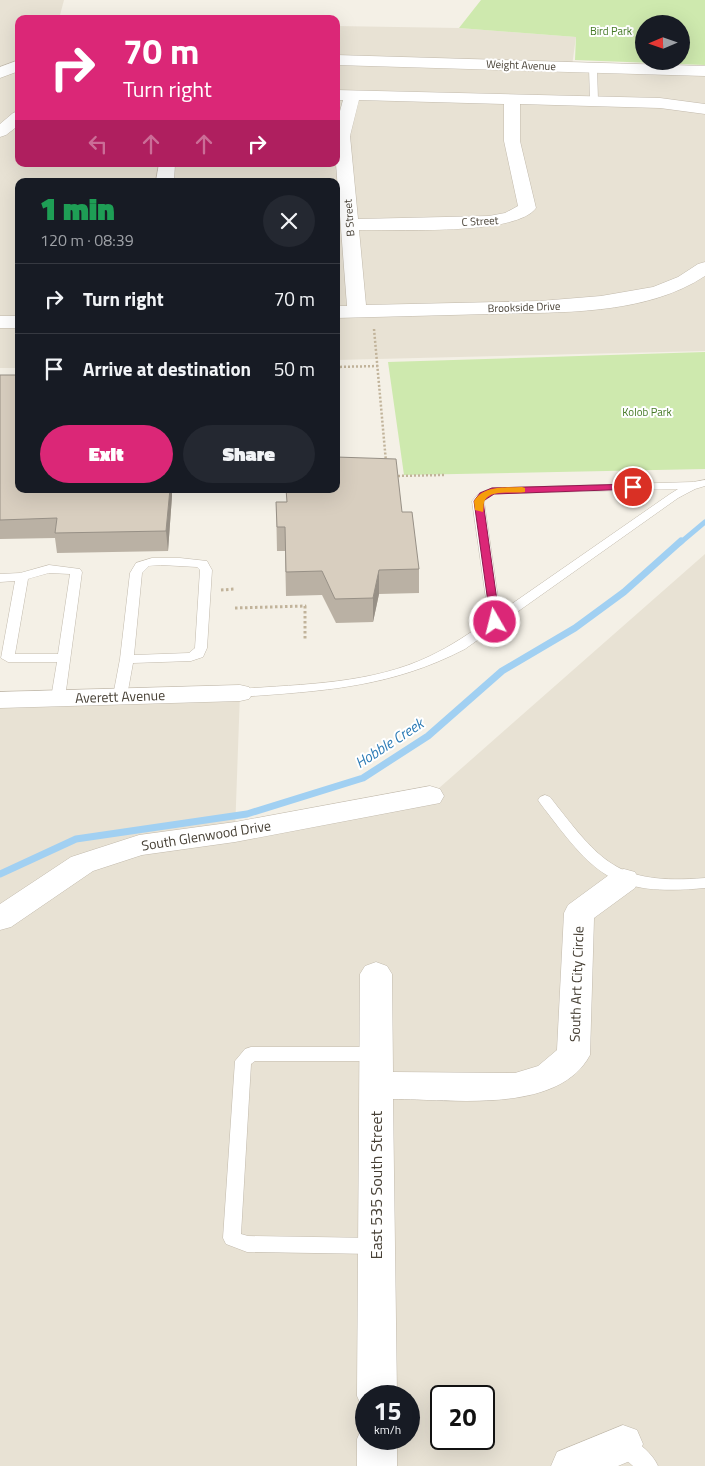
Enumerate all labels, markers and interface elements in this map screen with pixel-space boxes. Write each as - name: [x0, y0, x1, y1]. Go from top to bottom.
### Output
- north arrow: [635, 15, 690, 70]
- map controls: [635, 15, 690, 70]
- park label: Bird Park: [590, 23, 633, 39]
- text: 70 m: [123, 24, 199, 78]
- icon: right: [40, 35, 105, 100]
- street label: Weight Avenue: [486, 56, 557, 74]
- text: Turn right: [123, 72, 212, 106]
- icon: left: [84, 130, 112, 158]
- icon: ahead: [137, 130, 165, 158]
- icon: ahead: [190, 130, 218, 158]
- icon: right: [243, 130, 271, 158]
- text: 1 min: [40, 186, 115, 232]
- button: close: [263, 195, 315, 247]
- street label: B Street: [339, 198, 359, 237]
- street label: C Street: [461, 212, 499, 230]
- text: 120 m · 08:39: [40, 228, 134, 252]
- text: Turn right: [83, 284, 164, 313]
- text: 70 m: [274, 284, 315, 313]
- icon: right: [40, 285, 68, 313]
- street label: Brookside Drive: [487, 298, 561, 316]
- text: Arrive at destination: [83, 354, 251, 383]
- text: 50 m: [274, 354, 315, 383]
- icon: arrive: [40, 355, 68, 383]
- park label: Kolob Park: [622, 404, 672, 420]
- button: Exit: [40, 425, 173, 483]
- button: Share: [183, 425, 315, 483]
- pin: [612, 466, 654, 508]
- icon: arrive: [619, 473, 647, 501]
- position arrow: [468, 595, 520, 647]
- street label: Averett Avenue: [75, 684, 165, 708]
- water label: Hobble Creek: [350, 711, 430, 774]
- street label: South Glenwood Drive: [140, 814, 272, 856]
- street label: South Art City Circle: [563, 925, 589, 1043]
- street label: East 535 South Street: [364, 1110, 388, 1259]
- speed limit sign: 20: [430, 1385, 495, 1450]
- text: 15: [373, 1392, 402, 1430]
- text: km/h: [374, 1420, 401, 1439]

